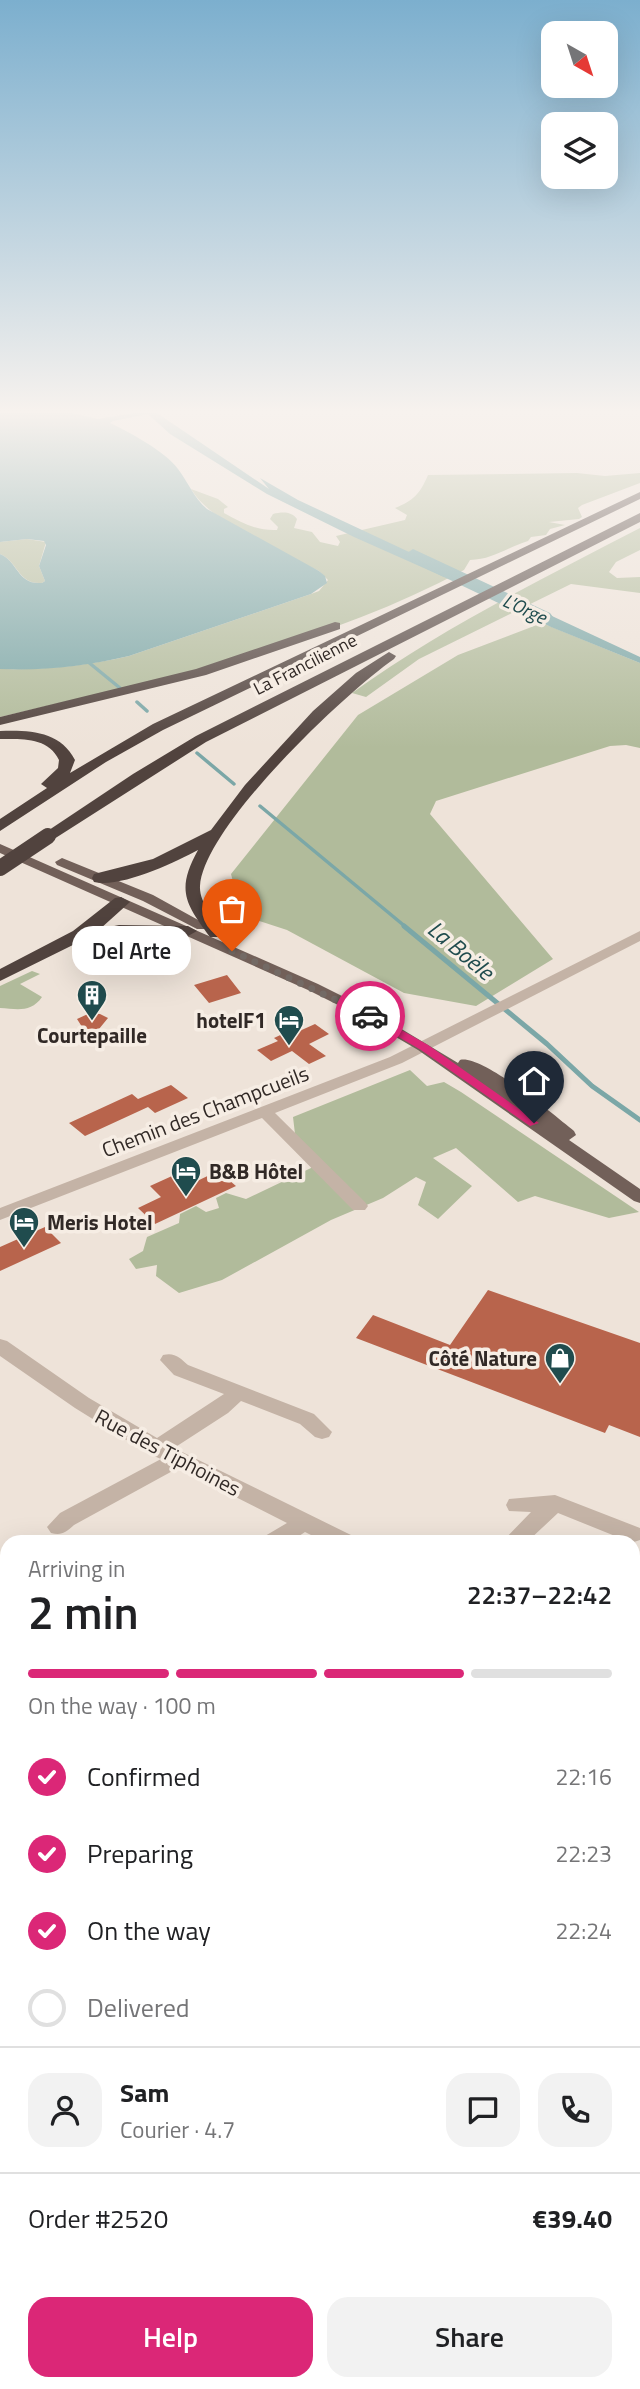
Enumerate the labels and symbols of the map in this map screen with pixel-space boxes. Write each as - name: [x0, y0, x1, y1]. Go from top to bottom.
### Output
- north arrow: [541, 21, 618, 98]
- water label: L'Orge: [498, 585, 553, 631]
- street label: La Francilienne: [249, 626, 361, 702]
- pin: [202, 879, 262, 951]
- water label: La Boële: [420, 912, 503, 989]
- callout: Del Arte: [71, 926, 190, 976]
- building icon: Courtepaille: [75, 978, 109, 1022]
- courier: [335, 981, 405, 1051]
- hotel icon: hotelF1: [272, 1003, 306, 1047]
- place label: hotelF1: [196, 1004, 266, 1036]
- place label: Courtepaille: [37, 1019, 147, 1051]
- pin: [504, 1051, 564, 1123]
- street label: Chemin des Champcueils: [97, 1057, 313, 1165]
- hotel icon: B&B Hôtel: [169, 1154, 203, 1198]
- place label: B&B Hôtel: [209, 1155, 303, 1187]
- hotel icon: Meris Hotel: [7, 1205, 41, 1249]
- place label: Meris Hotel: [47, 1206, 153, 1238]
- shop icon: Côté Nature: [543, 1341, 577, 1385]
- place label: Côté Nature: [429, 1342, 537, 1374]
- street label: Rue des Tiphoines: [90, 1400, 246, 1504]

